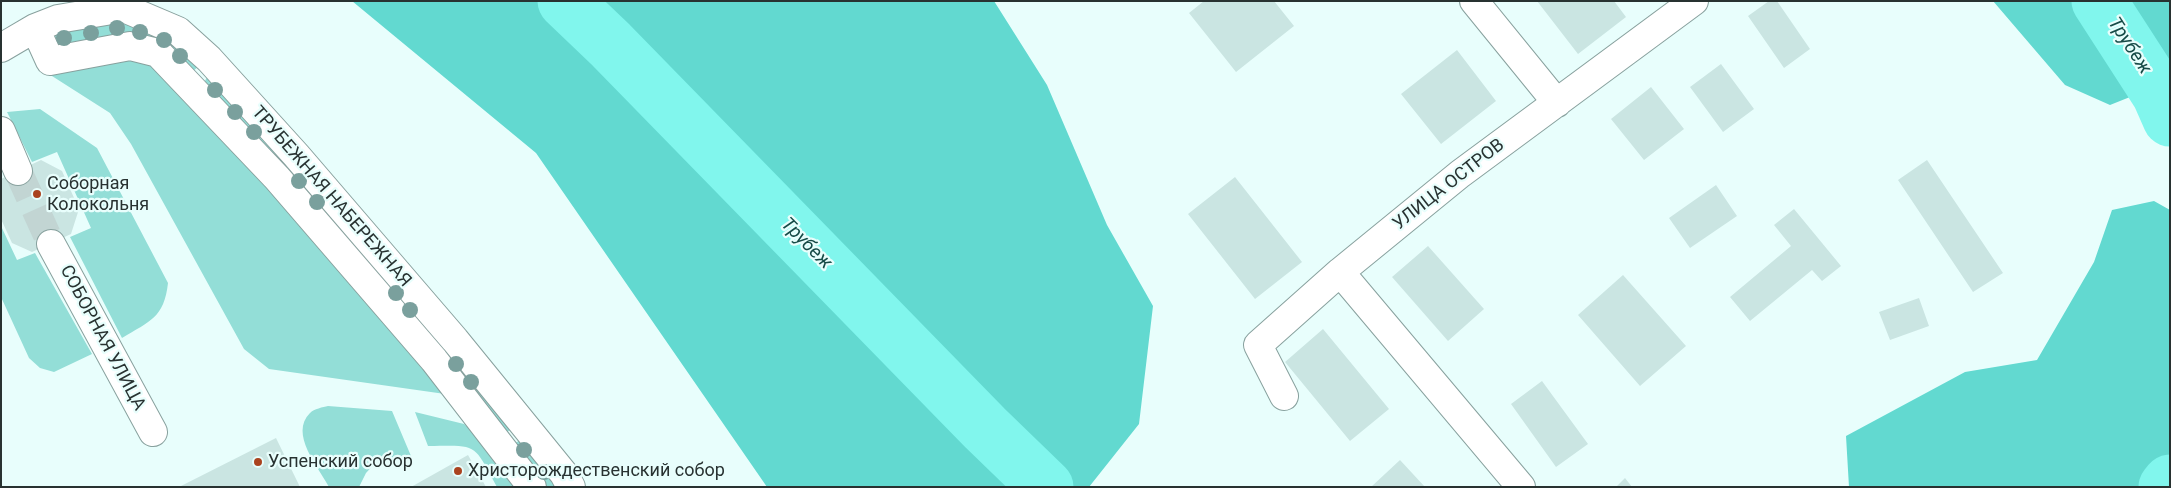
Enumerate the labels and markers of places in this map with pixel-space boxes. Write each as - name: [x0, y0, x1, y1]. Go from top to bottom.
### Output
- place label: Соборная Колокольня: [47, 173, 149, 215]
- marker: Соборная Колокольня: [31, 188, 43, 200]
- place label: Успенский собор: [268, 451, 413, 473]
- marker: Успенский собор: [252, 456, 264, 468]
- place label: Христорождественский собор: [468, 460, 725, 482]
- marker: Христорождественский собор: [452, 465, 464, 477]

